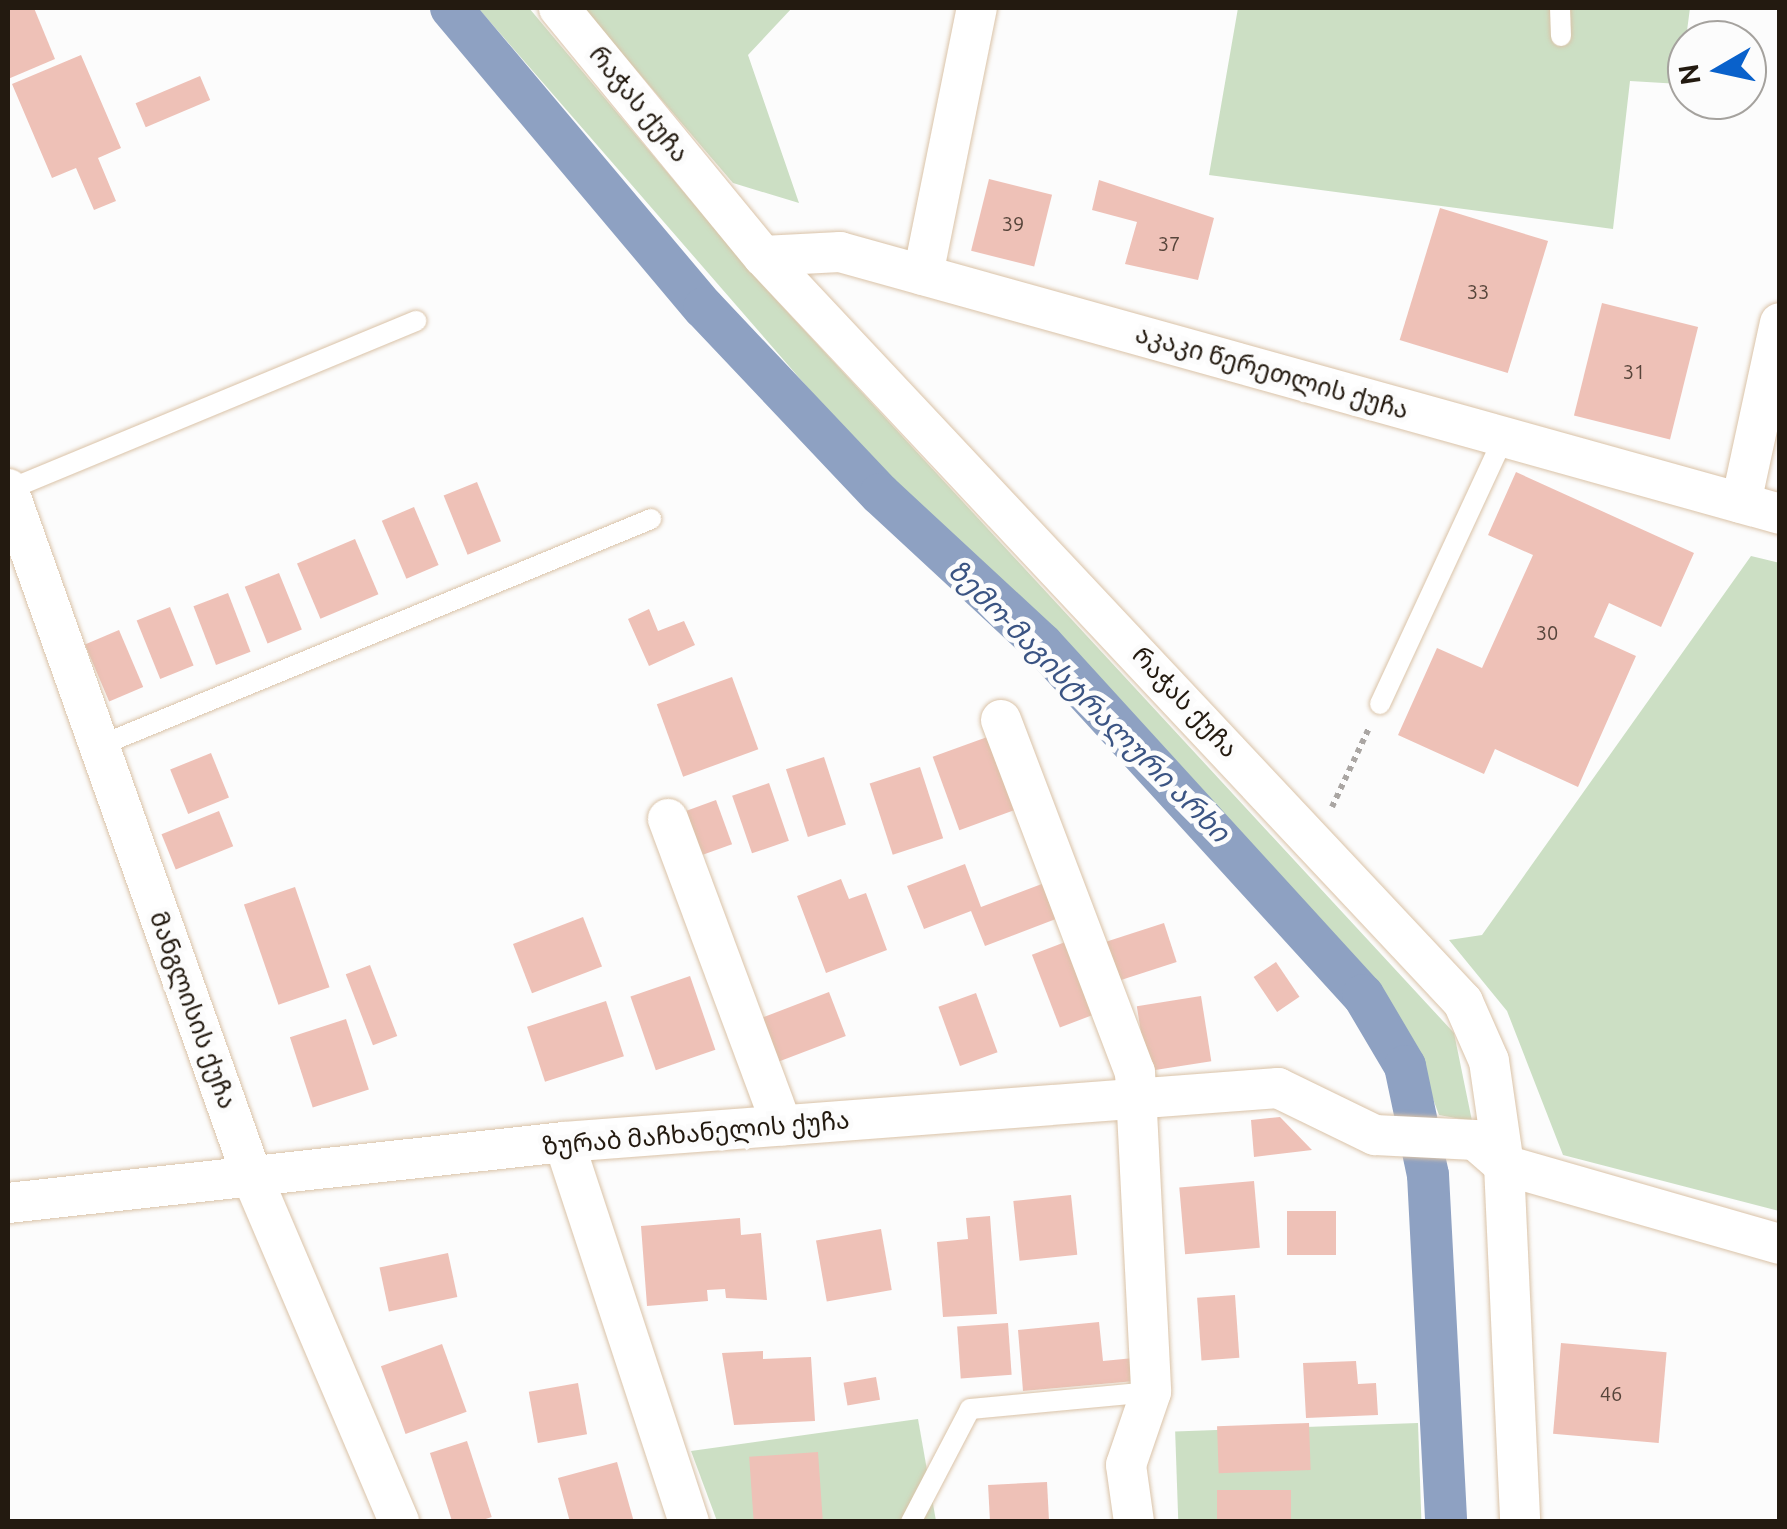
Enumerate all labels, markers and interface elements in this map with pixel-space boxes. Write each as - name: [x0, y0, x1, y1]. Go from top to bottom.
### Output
- north arrow: [1667, 20, 1767, 120]
- street label: რაჭას ქუჩა: [583, 40, 695, 168]
- text: N: [1672, 62, 1706, 87]
- house number: 39: [1002, 211, 1024, 235]
- house number: 37: [1158, 231, 1180, 255]
- house number: 33: [1467, 279, 1489, 303]
- street label: აკაკი წერეთლის ქუჩა: [1132, 319, 1412, 425]
- house number: 31: [1623, 359, 1645, 383]
- water label: ზემო-მაგისტრალური არხი: [941, 553, 1237, 849]
- house number: 30: [1536, 620, 1558, 644]
- street label: რაჭას ქუჩა: [1126, 640, 1244, 764]
- street label: მანგლისის ქუჩა: [143, 907, 243, 1113]
- street label: ზურაბ მაჩხანელის ქუჩა: [541, 1105, 851, 1161]
- house number: 46: [1600, 1381, 1622, 1405]

